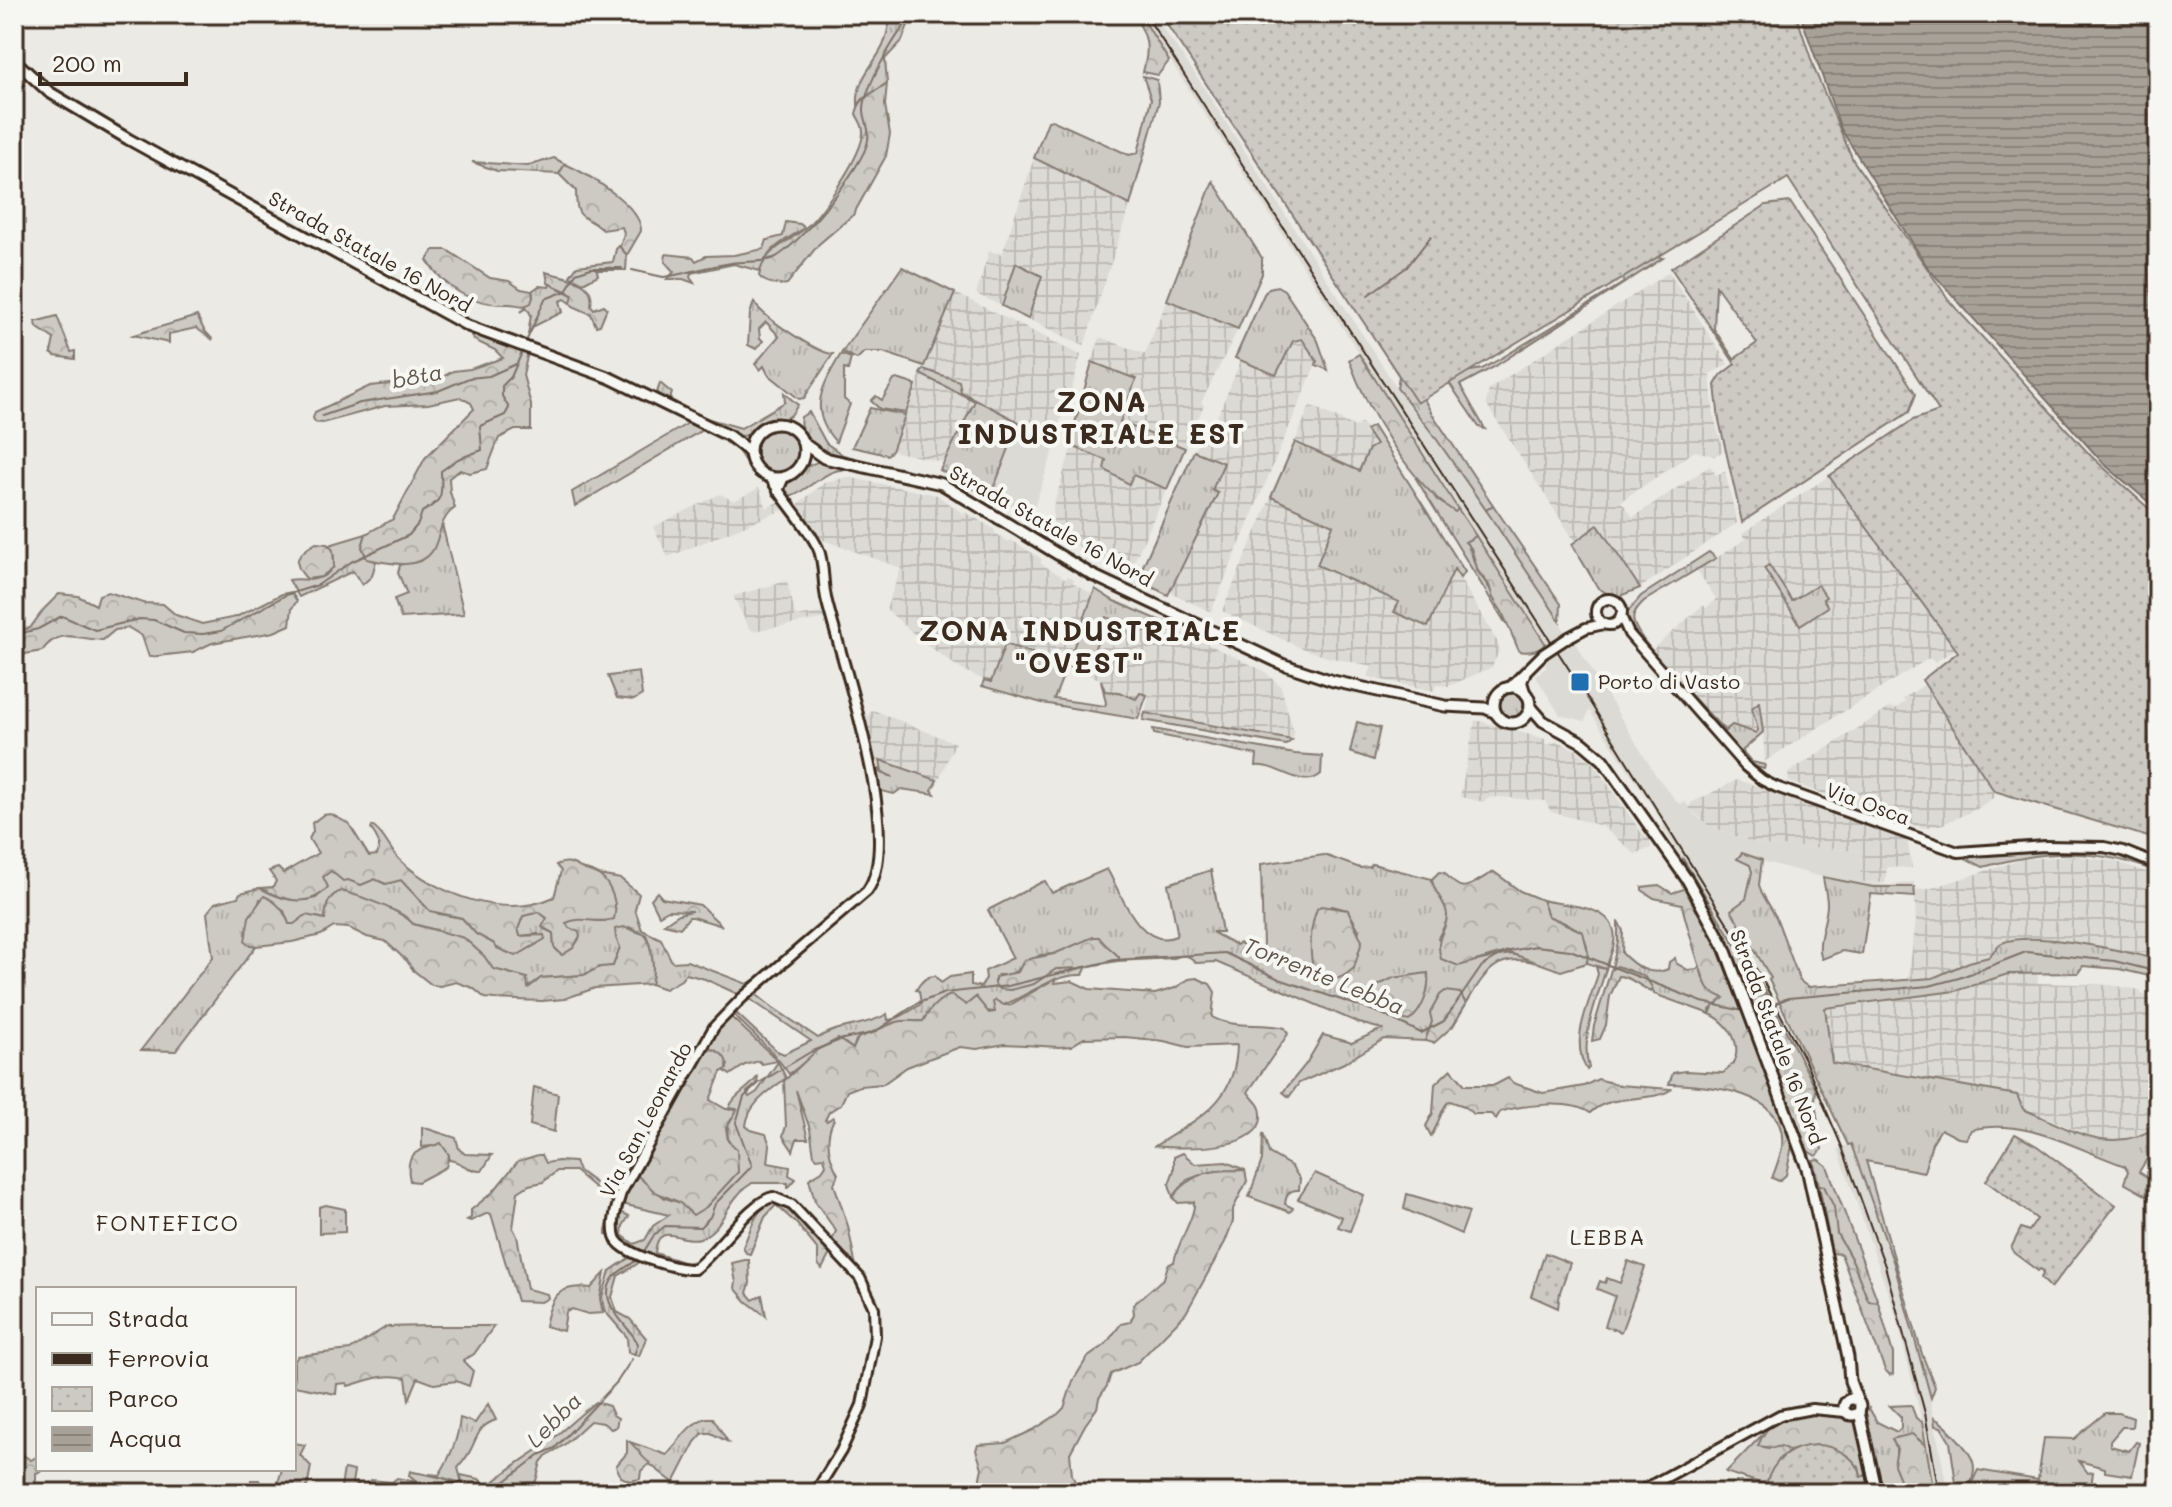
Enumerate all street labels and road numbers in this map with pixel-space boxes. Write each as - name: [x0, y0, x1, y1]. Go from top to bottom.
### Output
- street label: Strada Statale 16 Nord: [264, 184, 477, 318]
- street label: Strada Statale 16 Nord: [945, 458, 1158, 592]
- street label: Via Osca: [1823, 776, 1914, 830]
- street label: Strada Statale 16 Nord: [1725, 925, 1831, 1148]
- street label: Via San Leonardo: [593, 1037, 697, 1202]

